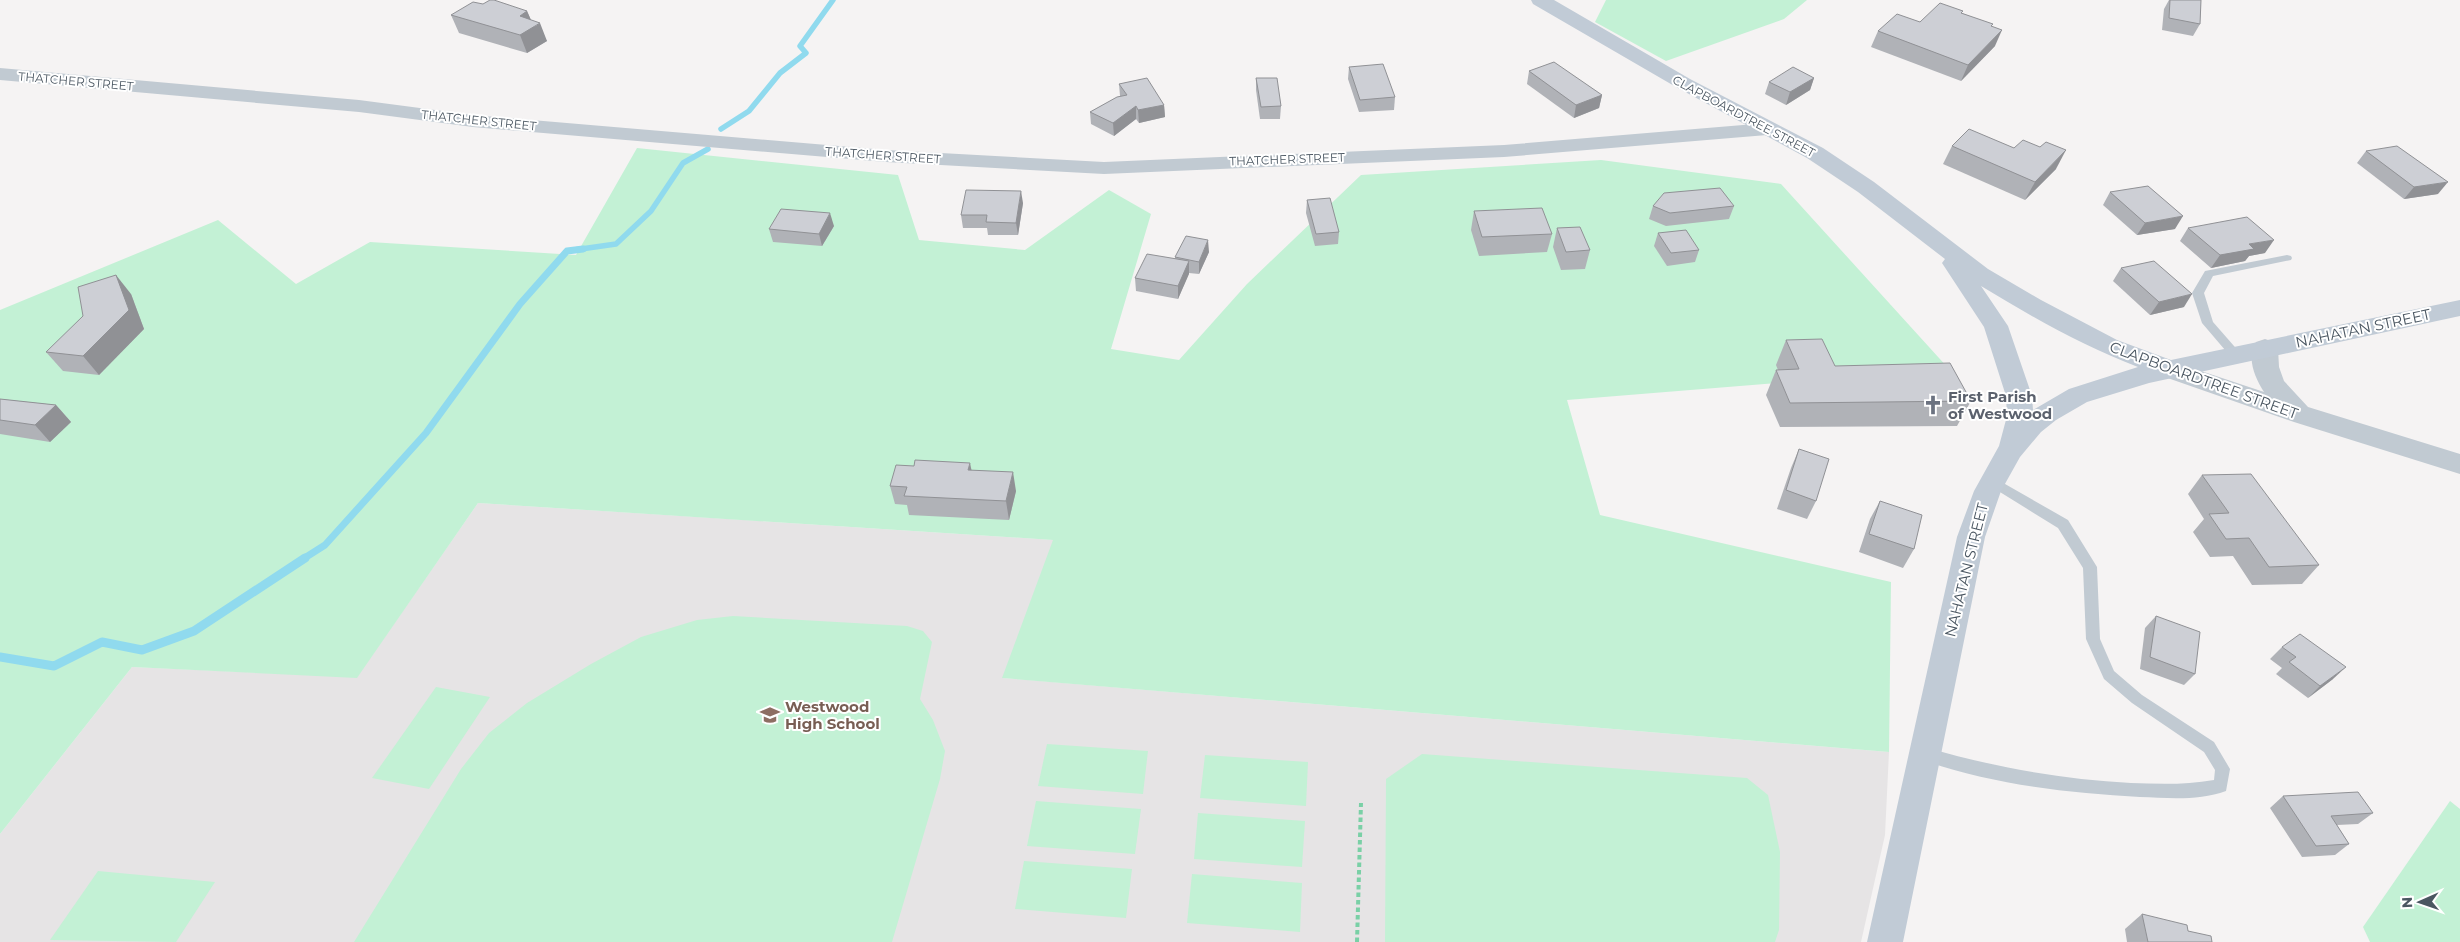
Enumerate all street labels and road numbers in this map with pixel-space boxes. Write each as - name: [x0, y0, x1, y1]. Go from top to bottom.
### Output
- street label: THATCHER STREET: [18, 68, 134, 94]
- street label: CLAPBOARDTREE STREET: [1670, 72, 1818, 160]
- street label: THATCHER STREET: [421, 107, 537, 134]
- street label: THATCHER STREET: [825, 143, 941, 167]
- street label: THATCHER STREET: [1229, 149, 1345, 169]
- street label: NAHATAN STREET: [2294, 304, 2433, 352]
- street label: CLAPBOARDTREE STREET: [2107, 337, 2301, 423]
- street label: NAHATAN STREET: [1940, 501, 1992, 639]

